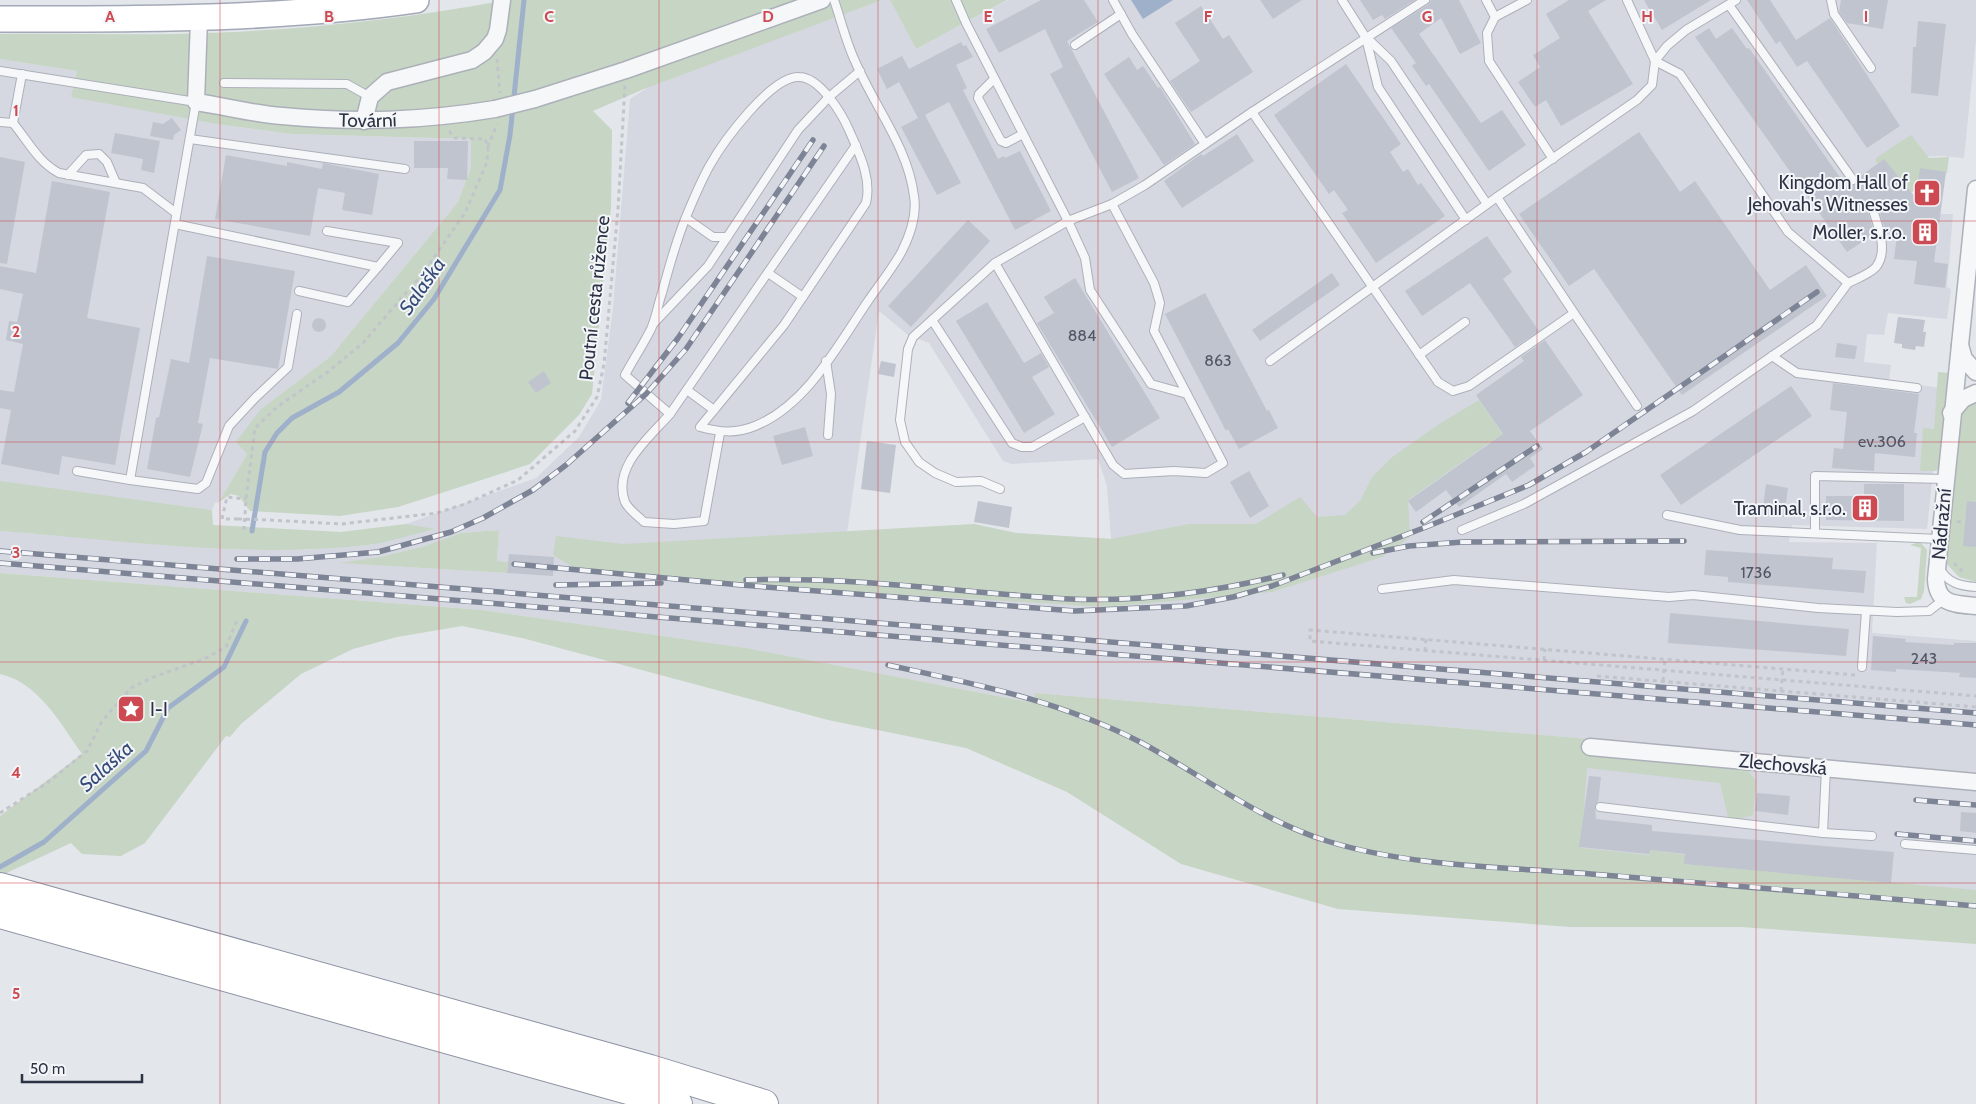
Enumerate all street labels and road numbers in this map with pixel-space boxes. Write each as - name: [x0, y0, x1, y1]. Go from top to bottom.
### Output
- street label: Tovární: [338, 108, 397, 132]
- street label: Poutní cesta růžence: [574, 214, 615, 382]
- street label: Nádražní: [1927, 487, 1956, 561]
- street label: Zlechovská: [1738, 749, 1828, 780]

